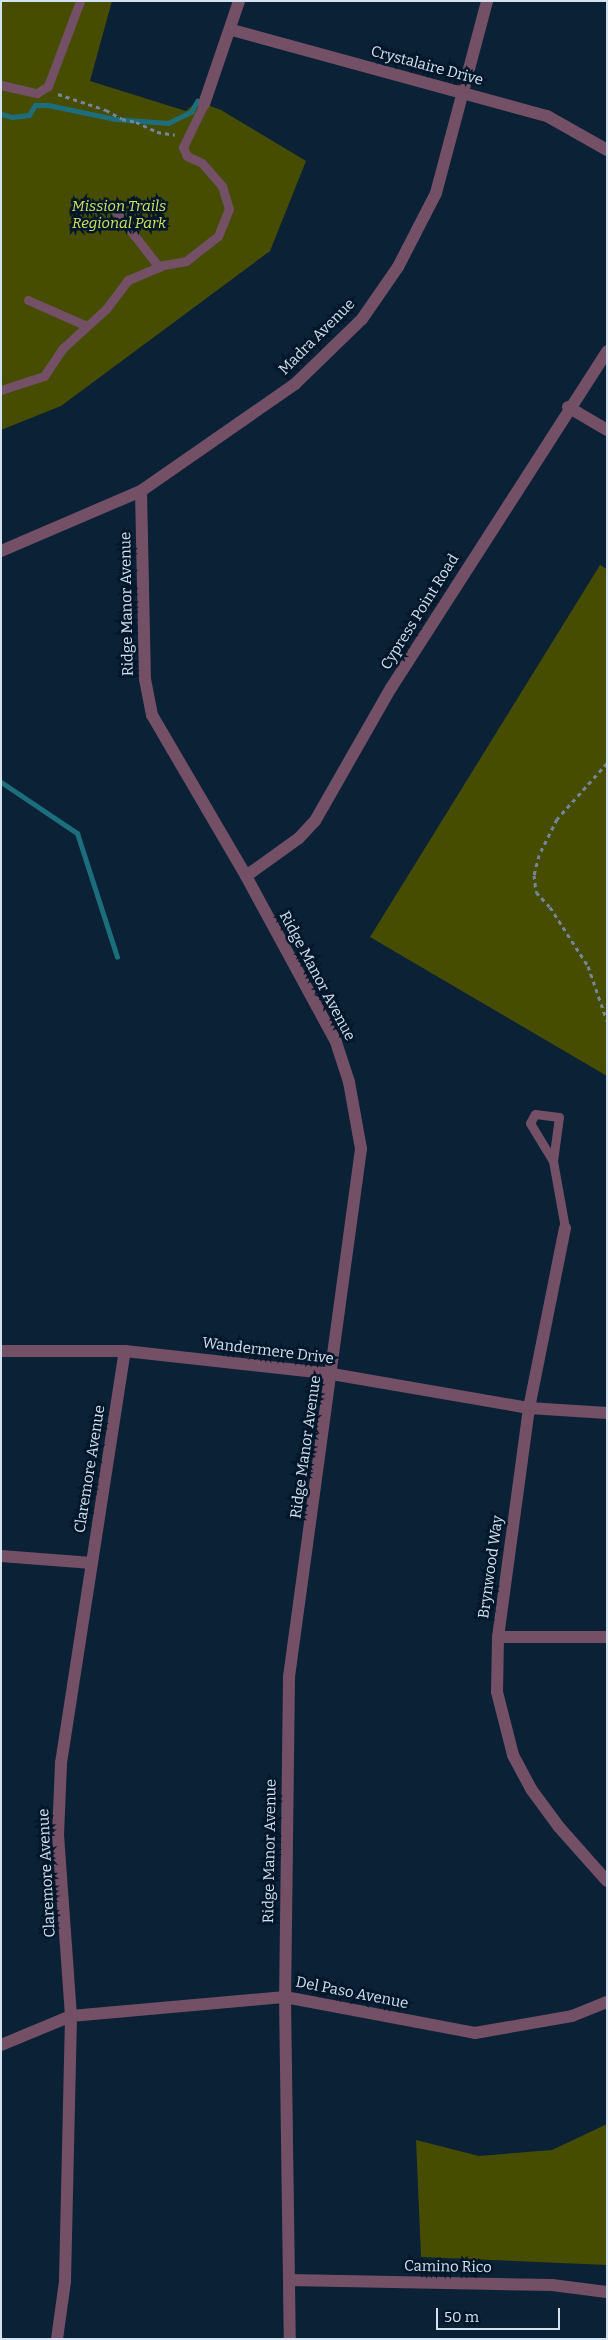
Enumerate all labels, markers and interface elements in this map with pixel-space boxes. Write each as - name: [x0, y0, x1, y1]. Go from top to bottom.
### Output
- street label: Crystalaire Drive: [369, 42, 485, 90]
- park label: Mission Trails Regional Park: [72, 197, 166, 232]
- street label: Madra Avenue: [275, 295, 359, 379]
- street label: Ridge Manor Avenue: [117, 532, 137, 676]
- street label: Cypress Point Road: [377, 551, 463, 673]
- street label: Ridge Manor Avenue: [275, 908, 359, 1044]
- street label: Wandermere Drive: [201, 1334, 335, 1368]
- street label: Ridge Manor Avenue: [287, 1374, 325, 1520]
- street label: Claremore Avenue: [71, 1404, 109, 1534]
- street label: Brynwood Way: [475, 1514, 507, 1620]
- street label: Ridge Manor Avenue: [260, 1779, 280, 1923]
- street label: Claremore Avenue: [35, 1808, 59, 1938]
- street label: Del Paso Avenue: [294, 1973, 410, 2013]
- street label: Camino Rico: [404, 2257, 492, 2277]
- scale bar: [438, 2298, 562, 2330]
- text: 50 m: [444, 2308, 479, 2326]

